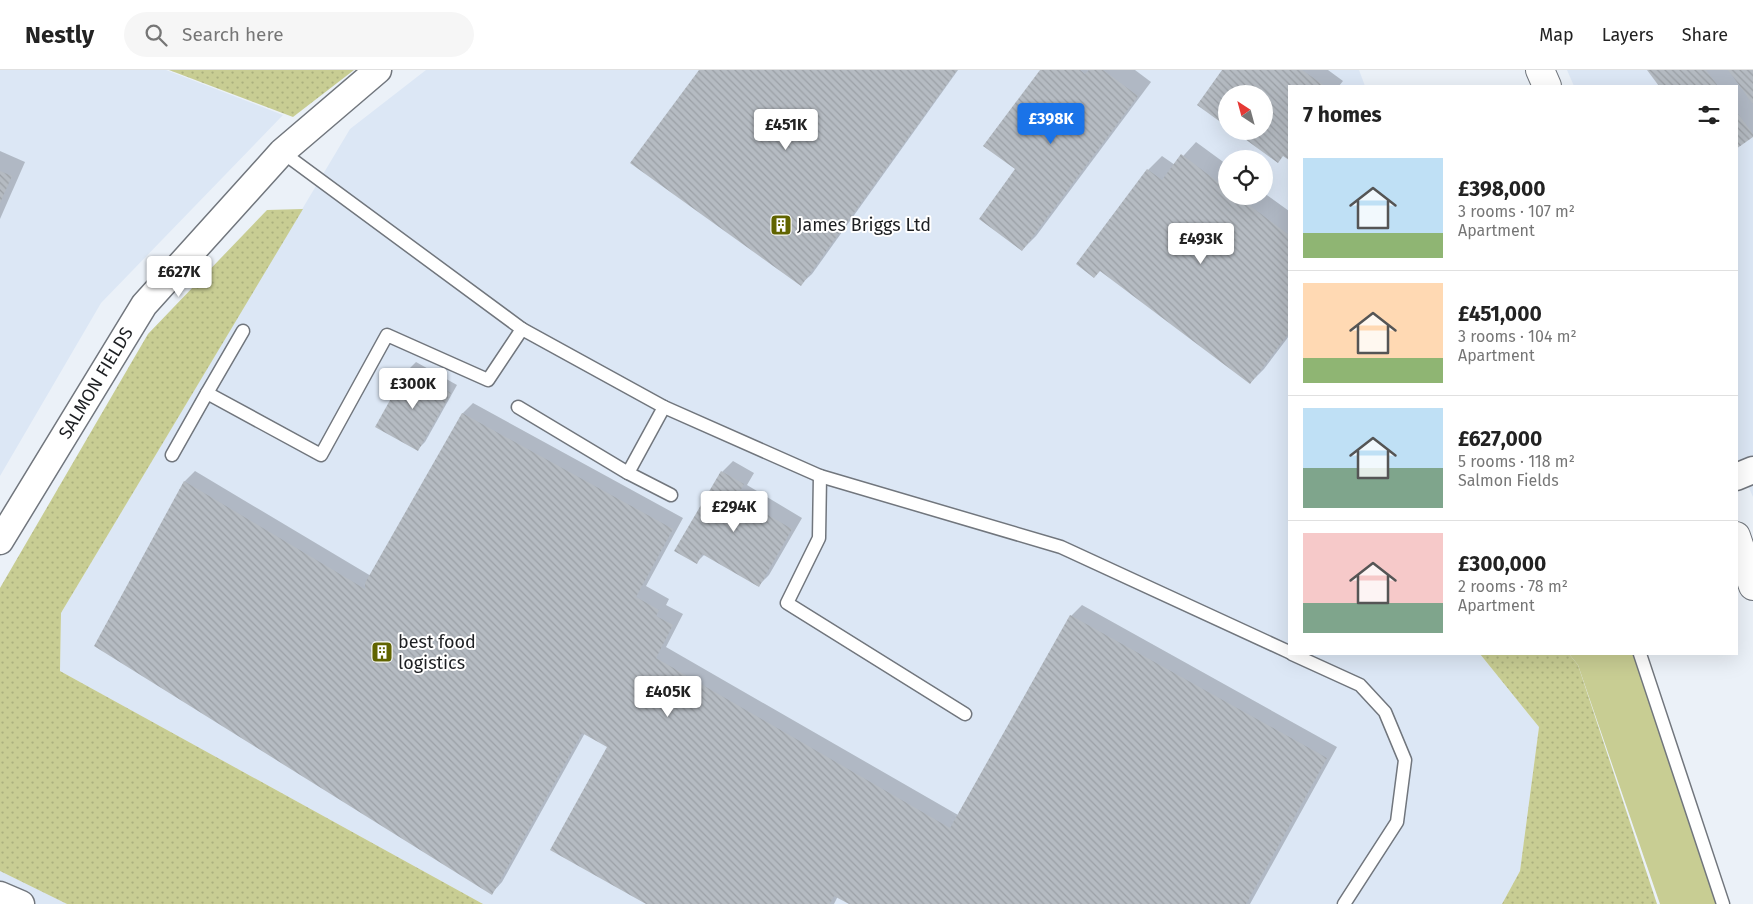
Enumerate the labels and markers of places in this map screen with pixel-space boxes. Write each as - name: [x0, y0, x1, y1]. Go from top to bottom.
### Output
- pin: £398K: [1016, 102, 1086, 145]
- pin: £451K: [751, 108, 821, 151]
- building icon: James Briggs Ltd: [769, 213, 793, 237]
- place label: James Briggs Ltd: [797, 214, 931, 236]
- pin: £493K: [1166, 222, 1236, 265]
- pin: £627K: [144, 256, 214, 298]
- pin: £300K: [378, 368, 448, 410]
- pin: £294K: [699, 490, 769, 533]
- place label: best food logistics: [398, 631, 476, 674]
- building icon: best food logistics: [370, 640, 394, 664]
- pin: £405K: [633, 676, 703, 718]

